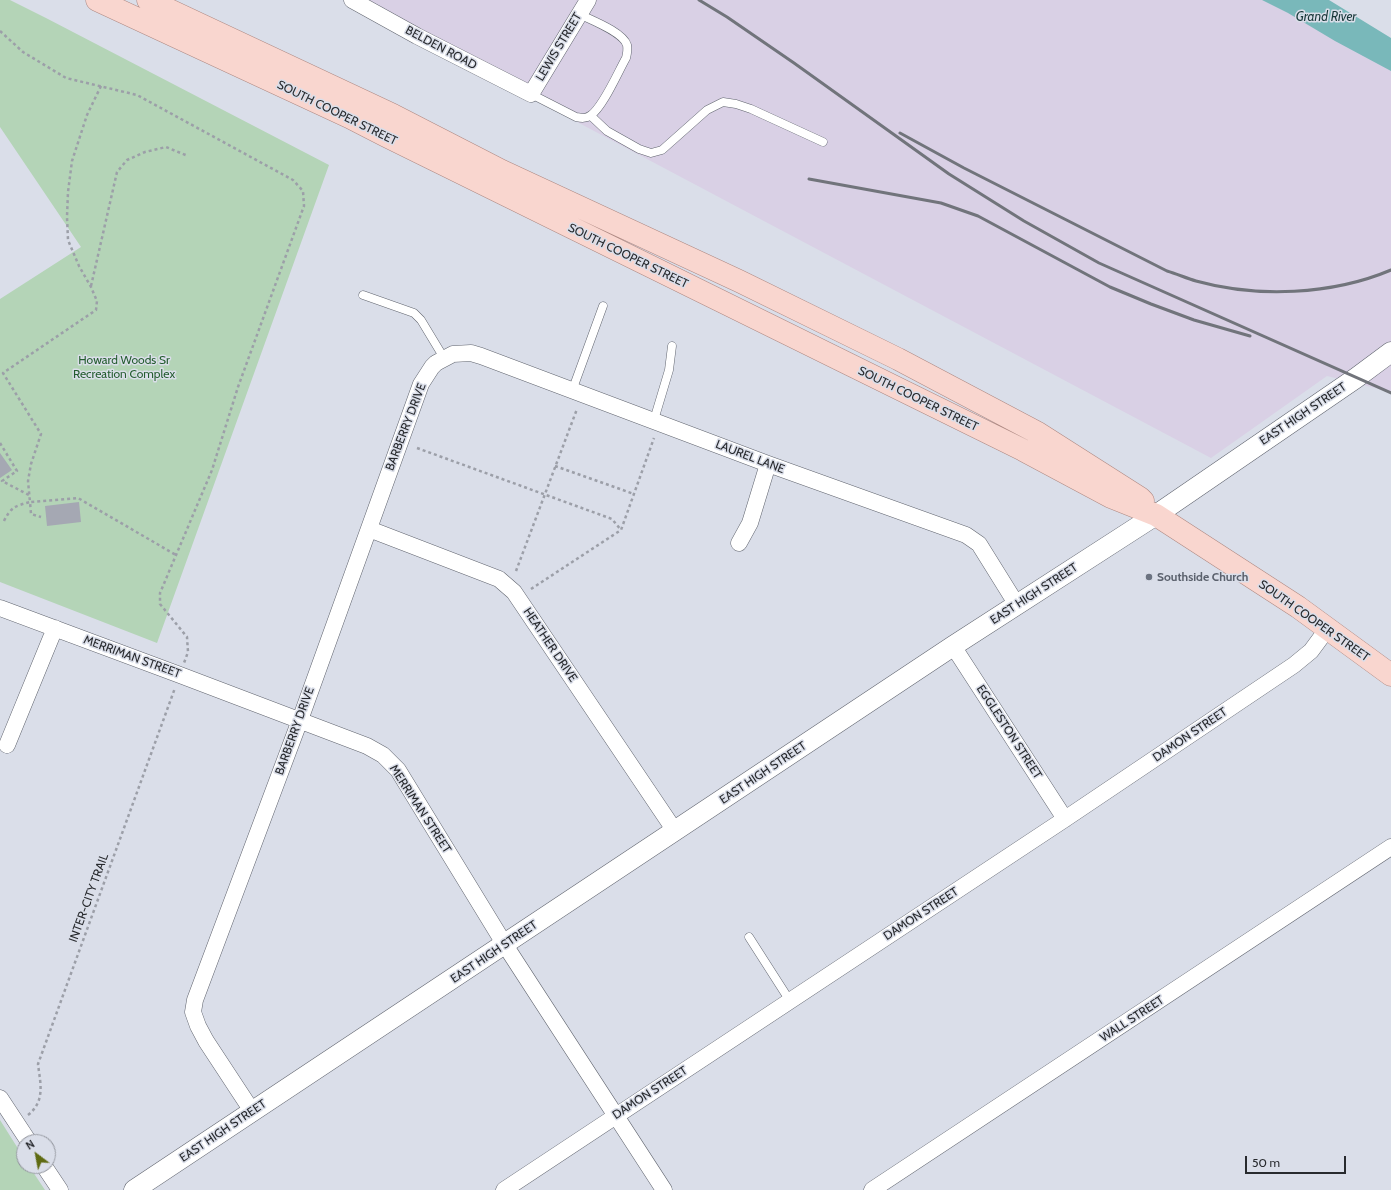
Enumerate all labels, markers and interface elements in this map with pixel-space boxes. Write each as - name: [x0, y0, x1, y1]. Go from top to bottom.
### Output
- water label: Grand River: [1296, 9, 1356, 25]
- street label: LEWIS STREET: [533, 10, 585, 84]
- street label: BELDEN ROAD: [403, 23, 479, 73]
- street label: SOUTH COOPER STREET: [275, 78, 399, 148]
- street label: SOUTH COOPER STREET: [566, 221, 690, 291]
- park label: Howard Woods Sr Recreation Complex: [73, 353, 175, 381]
- street label: SOUTH COOPER STREET: [856, 364, 980, 434]
- street label: EAST HIGH STREET: [1257, 380, 1349, 448]
- street label: BARBERRY DRIVE: [383, 381, 429, 473]
- street label: LAUREL LANE: [713, 437, 787, 477]
- street label: EAST HIGH STREET: [988, 560, 1080, 628]
- place label: Southside Church: [1157, 570, 1248, 584]
- marker: Southside Church: [1144, 572, 1154, 582]
- street label: SOUTH COOPER STREET: [1256, 577, 1372, 665]
- street label: HEATHER DRIVE: [520, 605, 580, 685]
- street label: MERRIMAN STREET: [81, 633, 183, 681]
- street label: EGGLESTON STREET: [973, 682, 1045, 782]
- street label: BARBERRY DRIVE: [272, 685, 318, 777]
- street label: DAMON STREET: [1150, 705, 1230, 765]
- street label: EAST HIGH STREET: [717, 739, 809, 807]
- street label: MERRIMAN STREET: [386, 762, 454, 856]
- street label: INTER-CITY TRAIL: [66, 852, 112, 944]
- street label: DAMON STREET: [881, 884, 961, 944]
- street label: EAST HIGH STREET: [448, 918, 540, 986]
- street label: WALL STREET: [1097, 993, 1167, 1045]
- street label: DAMON STREET: [610, 1063, 690, 1123]
- street label: EAST HIGH STREET: [177, 1097, 269, 1165]
- north arrow: [16, 1134, 56, 1174]
- text: N: [23, 1137, 37, 1153]
- scale bar: [1247, 1148, 1348, 1174]
- text: 50 m: [1252, 1155, 1280, 1170]

